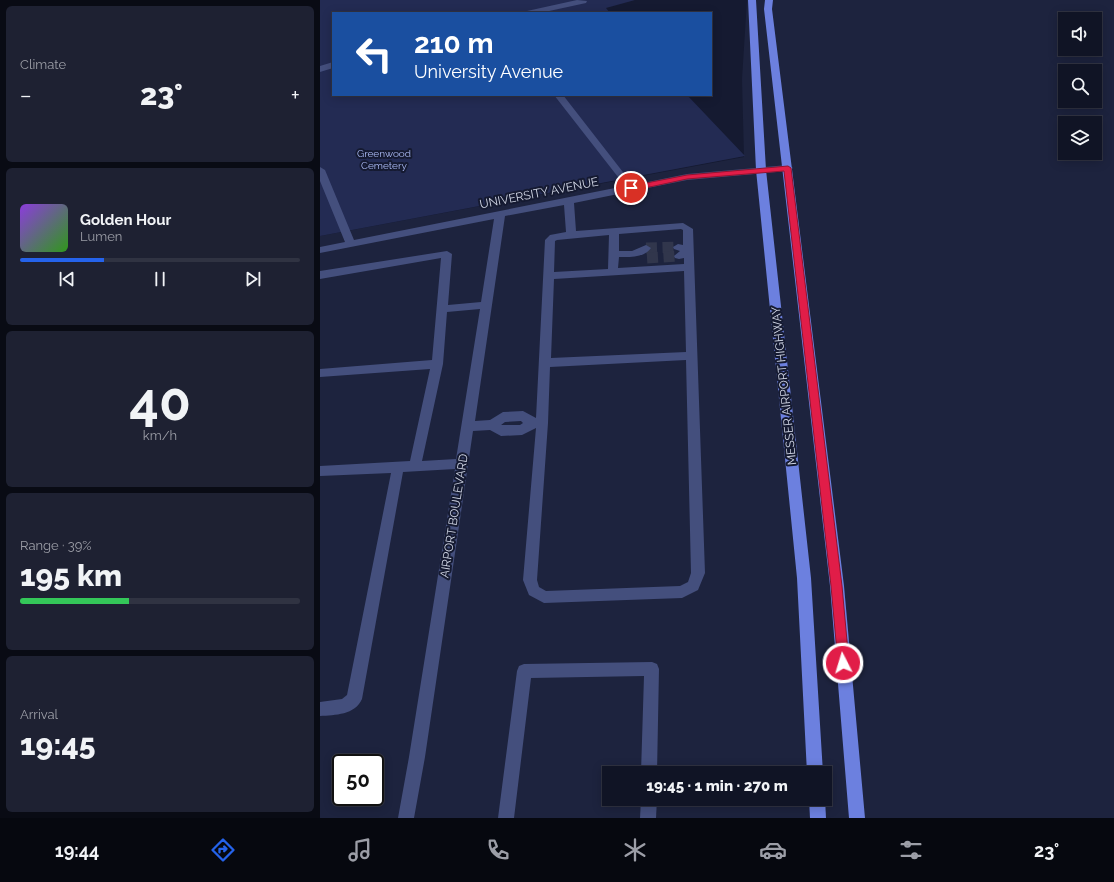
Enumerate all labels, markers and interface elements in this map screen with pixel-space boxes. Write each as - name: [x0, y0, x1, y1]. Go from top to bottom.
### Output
- map controls: [1058, 12, 1102, 160]
- button: sound: [1058, 12, 1102, 56]
- text: 210 m: [414, 27, 494, 60]
- icon: left: [348, 28, 400, 80]
- text: Climate: [20, 57, 66, 72]
- text: University Avenue: [414, 61, 563, 82]
- button: search: [1058, 64, 1102, 108]
- text: 23°: [140, 77, 183, 112]
- text: −: [20, 82, 32, 108]
- text: +: [291, 82, 300, 108]
- button: layers: [1058, 116, 1102, 160]
- park label: Greenwood Cemetery: [357, 148, 411, 171]
- pin: [614, 171, 648, 205]
- street label: UNIVERSITY AVENUE: [478, 175, 600, 211]
- icon: arrive: [620, 177, 642, 199]
- text: Golden Hour: [80, 211, 171, 229]
- text: Lumen: [80, 229, 122, 244]
- icon: previous: [56, 268, 78, 290]
- icon: pause: [149, 268, 171, 290]
- icon: next: [242, 268, 264, 290]
- street label: MESSER AIRPORT HIGHWAY: [769, 306, 799, 466]
- text: 40: [129, 371, 191, 432]
- text: km/h: [143, 428, 177, 443]
- street label: AIRPORT BOULEVARD: [437, 453, 471, 579]
- text: Range · 39%: [20, 538, 92, 553]
- text: 195 km: [20, 558, 122, 593]
- position arrow: [822, 642, 864, 684]
- text: Arrival: [20, 707, 58, 722]
- text: 19:45: [20, 727, 96, 762]
- speed limit sign: 50: [332, 754, 384, 806]
- text: 19:45 · 1 min · 270 m: [646, 777, 788, 795]
- icon: directions: [209, 836, 237, 864]
- icon: music: [346, 836, 374, 864]
- icon: phone: [484, 836, 512, 864]
- icon: climate: [621, 836, 649, 864]
- icon: car: [759, 836, 787, 864]
- icon: filters: [897, 836, 925, 864]
- text: 19:44: [55, 840, 99, 861]
- text: 23°: [1034, 840, 1059, 861]

